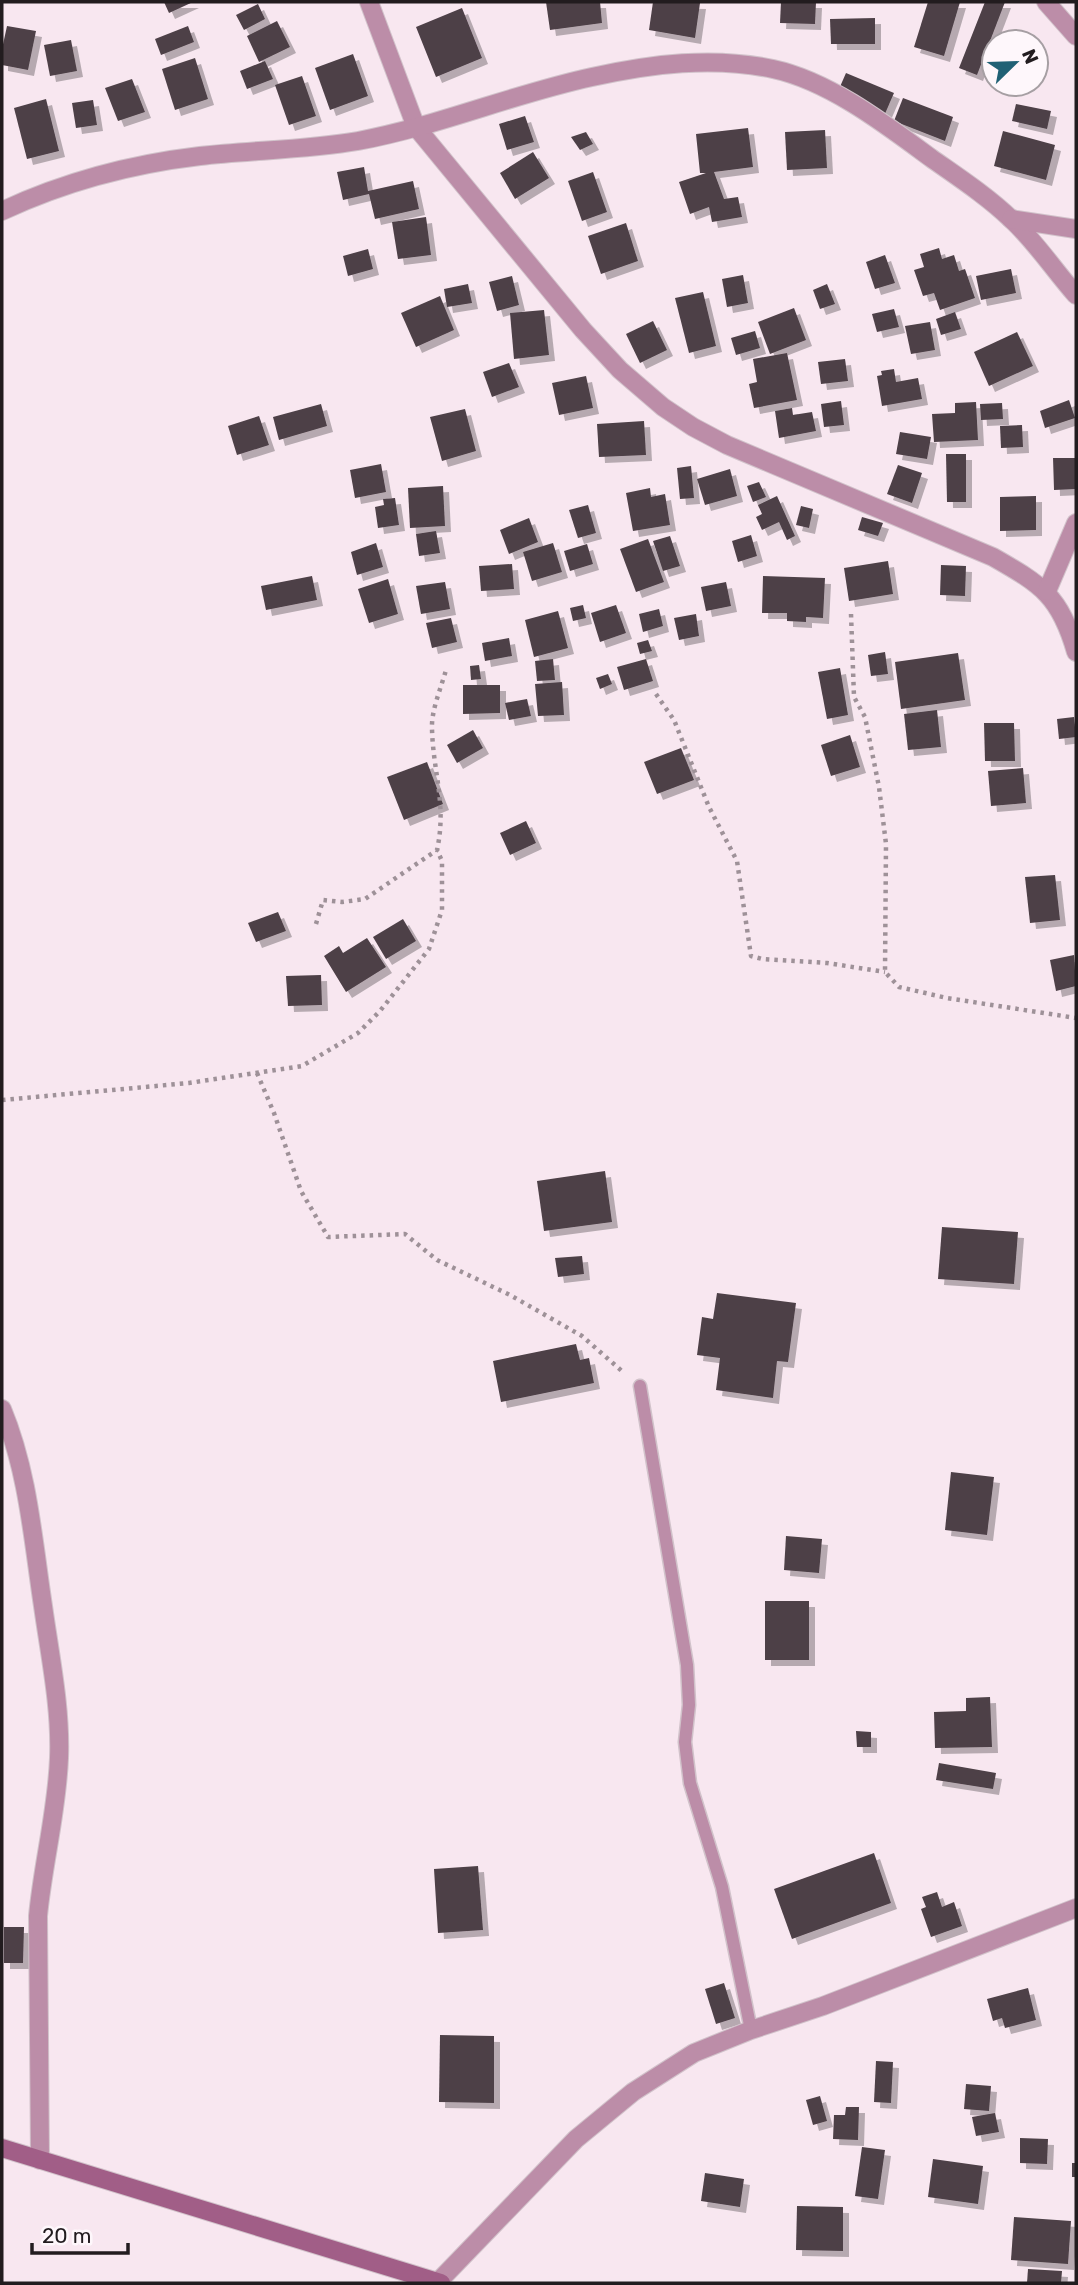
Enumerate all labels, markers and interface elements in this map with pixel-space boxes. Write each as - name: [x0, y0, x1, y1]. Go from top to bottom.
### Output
- north arrow: [980, 28, 1050, 98]
- text: N: [1017, 46, 1043, 67]
- scale bar: [32, 2212, 128, 2256]
- text: 20 m: [42, 2223, 91, 2248]

